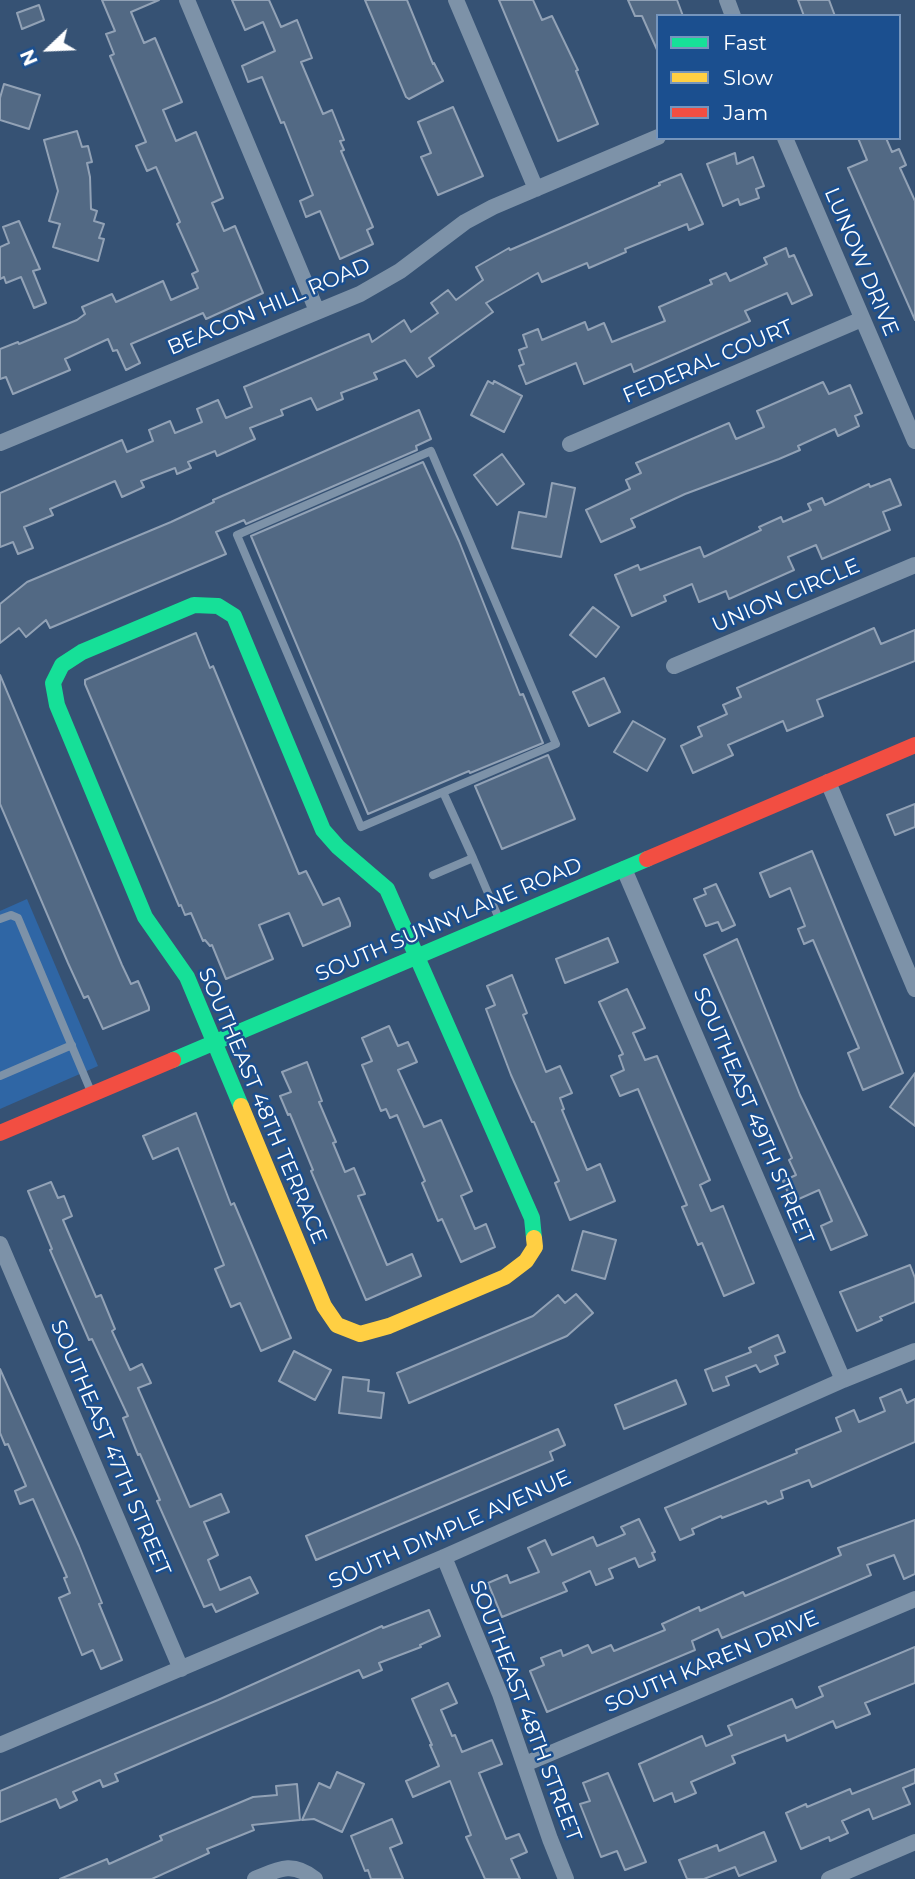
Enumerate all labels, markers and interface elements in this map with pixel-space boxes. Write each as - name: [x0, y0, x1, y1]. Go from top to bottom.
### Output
- north arrow: [14, 14, 84, 84]
- legend: [656, 14, 901, 140]
- text: Fast: [723, 30, 767, 55]
- text: N: [16, 46, 43, 69]
- text: Slow: [723, 65, 773, 90]
- text: Jam: [723, 100, 768, 125]
- street label: LUNOW DRIVE: [818, 184, 904, 340]
- street label: BEACON HILL ROAD: [164, 253, 374, 361]
- street label: FEDERAL COURT: [619, 315, 797, 409]
- street label: UNION CIRCLE: [708, 554, 864, 638]
- street label: SOUTH SUNNYLANE ROAD: [312, 852, 586, 988]
- street label: SOUTHEAST 48TH TERRACE: [192, 964, 332, 1248]
- street label: SOUTHEAST 49TH STREET: [687, 984, 819, 1248]
- street label: SOUTHEAST 47TH STREET: [45, 1316, 175, 1580]
- street label: SOUTH DIMPLE AVENUE: [325, 1465, 575, 1595]
- street label: SOUTHEAST 48TH STREET: [464, 1577, 586, 1845]
- street label: SOUTH KAREN DRIVE: [601, 1606, 823, 1718]

